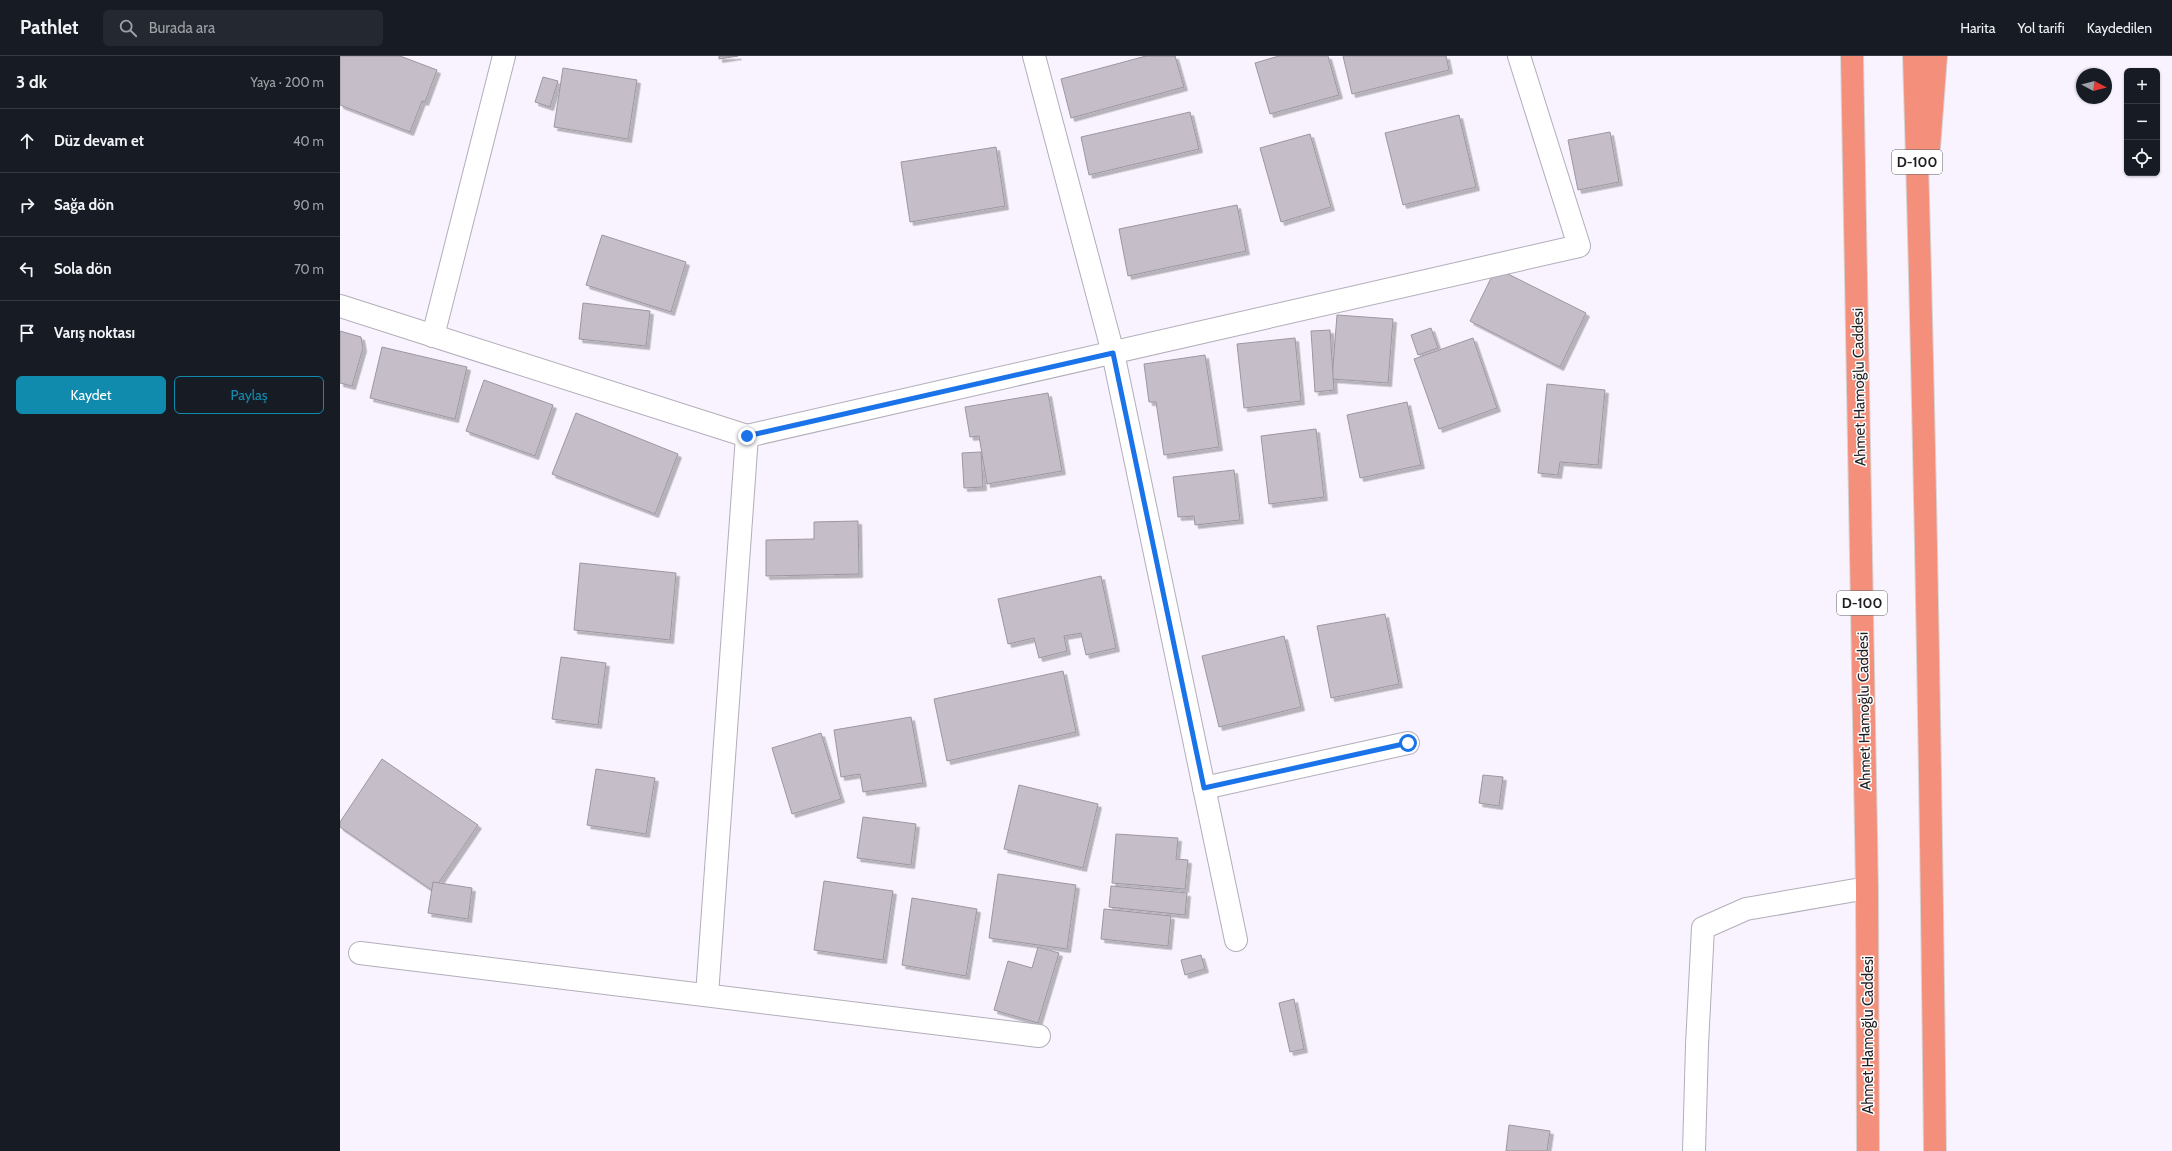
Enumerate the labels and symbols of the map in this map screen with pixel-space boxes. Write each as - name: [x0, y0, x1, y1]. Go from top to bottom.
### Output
- north arrow: [2076, 68, 2112, 104]
- road number: D-100: [1892, 150, 1942, 174]
- street label: Ahmet Hamoğlu Caddesi: [1849, 308, 1869, 466]
- route end: [738, 427, 756, 445]
- road number: D-100: [1837, 591, 1887, 615]
- street label: Ahmet Hamoğlu Caddesi: [1854, 632, 1874, 790]
- route start: [1399, 734, 1417, 752]
- street label: Ahmet Hamoğlu Caddesi: [1859, 956, 1877, 1114]

